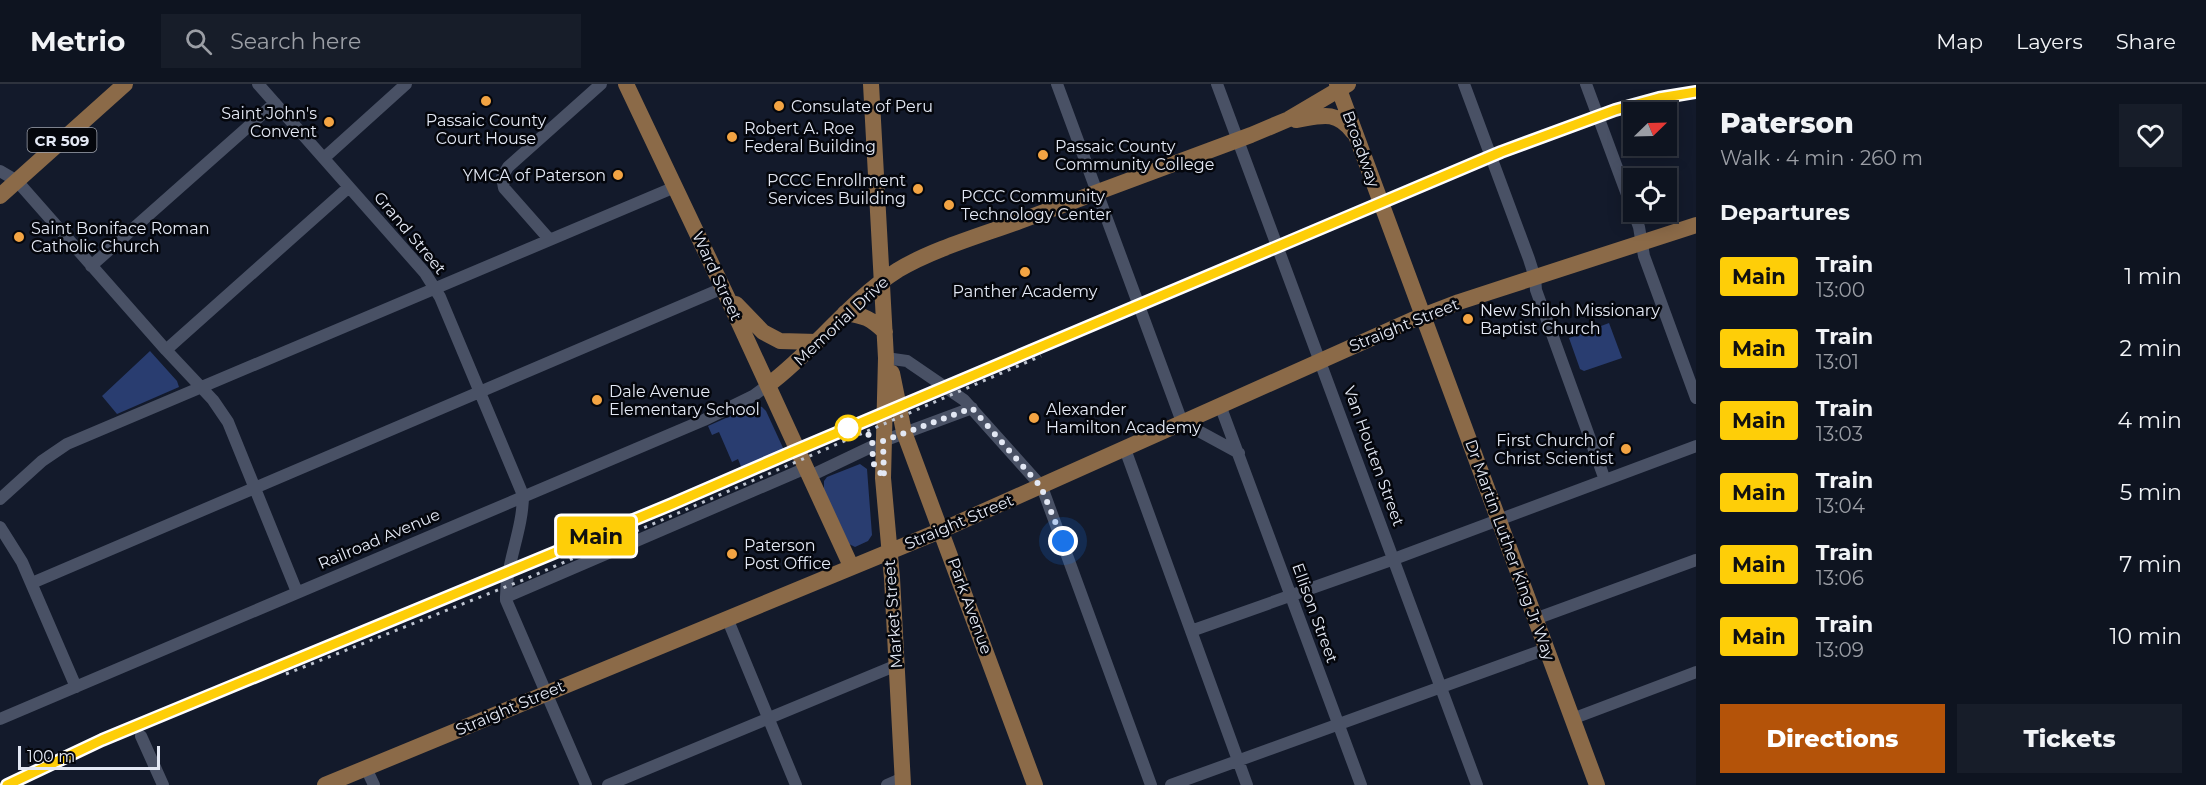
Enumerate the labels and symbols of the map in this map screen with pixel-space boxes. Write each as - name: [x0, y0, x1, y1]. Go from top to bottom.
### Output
- marker: Passaic County Court House: [479, 94, 493, 108]
- place label: Consulate of Peru: [791, 97, 933, 116]
- marker: Consulate of Peru: [772, 99, 786, 113]
- north arrow: [1623, 102, 1677, 156]
- place label: Saint John's Convent: [221, 104, 318, 141]
- street label: Broadway: [1338, 108, 1384, 190]
- place label: Passaic County Court House: [426, 111, 547, 148]
- marker: Saint John's Convent: [322, 115, 336, 129]
- place label: Robert A. Roe Federal Building: [744, 119, 876, 156]
- road number: CR 509: [28, 128, 97, 152]
- marker: Robert A. Roe Federal Building: [725, 130, 739, 144]
- place label: Passaic County Community College: [1055, 137, 1214, 174]
- marker: Passaic County Community College: [1036, 148, 1050, 162]
- place label: YMCA of Paterson: [463, 166, 606, 185]
- marker: YMCA of Paterson: [611, 168, 625, 182]
- place label: PCCC Enrollment Services Building: [767, 171, 906, 208]
- marker: PCCC Enrollment Services Building: [911, 182, 925, 196]
- place label: PCCC Community Technology Center: [961, 187, 1111, 224]
- street label: Grand Street: [370, 188, 450, 278]
- marker: PCCC Community Technology Center: [942, 198, 956, 212]
- place label: Saint Boniface Roman Catholic Church: [31, 219, 210, 256]
- street label: Ward Street: [688, 228, 746, 324]
- marker: Saint Boniface Roman Catholic Church: [12, 230, 26, 244]
- marker: Panther Academy: [1018, 265, 1032, 279]
- street label: Memorial Drive: [790, 272, 892, 370]
- place label: Panther Academy: [953, 282, 1098, 301]
- street label: Straight Street: [1346, 294, 1462, 356]
- place label: New Shiloh Missionary Baptist Church: [1480, 301, 1660, 338]
- marker: New Shiloh Missionary Baptist Church: [1461, 312, 1475, 326]
- place label: Dale Avenue Elementary School: [609, 382, 760, 419]
- street label: Van Houten Street: [1340, 383, 1408, 529]
- marker: Dale Avenue Elementary School: [590, 393, 604, 407]
- place label: Alexander Hamilton Academy: [1046, 400, 1201, 437]
- marker: Alexander Hamilton Academy: [1027, 411, 1041, 425]
- unlabelled marker: [835, 415, 861, 441]
- place label: First Church of Christ Scientist: [1494, 431, 1615, 468]
- street label: Dr Martin Luther King Jr Way: [1461, 437, 1559, 663]
- marker: First Church of Christ Scientist: [1619, 442, 1633, 456]
- street label: Straight Street: [902, 490, 1017, 554]
- street label: Railroad Avenue: [315, 505, 443, 573]
- line badge: Main: [554, 516, 638, 556]
- your location: [1048, 526, 1078, 556]
- place label: Paterson Post Office: [744, 536, 831, 573]
- marker: Paterson Post Office: [725, 547, 739, 561]
- street label: Park Avenue: [944, 555, 996, 657]
- street label: Market Street: [880, 558, 906, 669]
- street label: Ellison Street: [1288, 560, 1342, 666]
- street label: Straight Street: [453, 676, 568, 740]
- scale bar: [18, 743, 160, 770]

